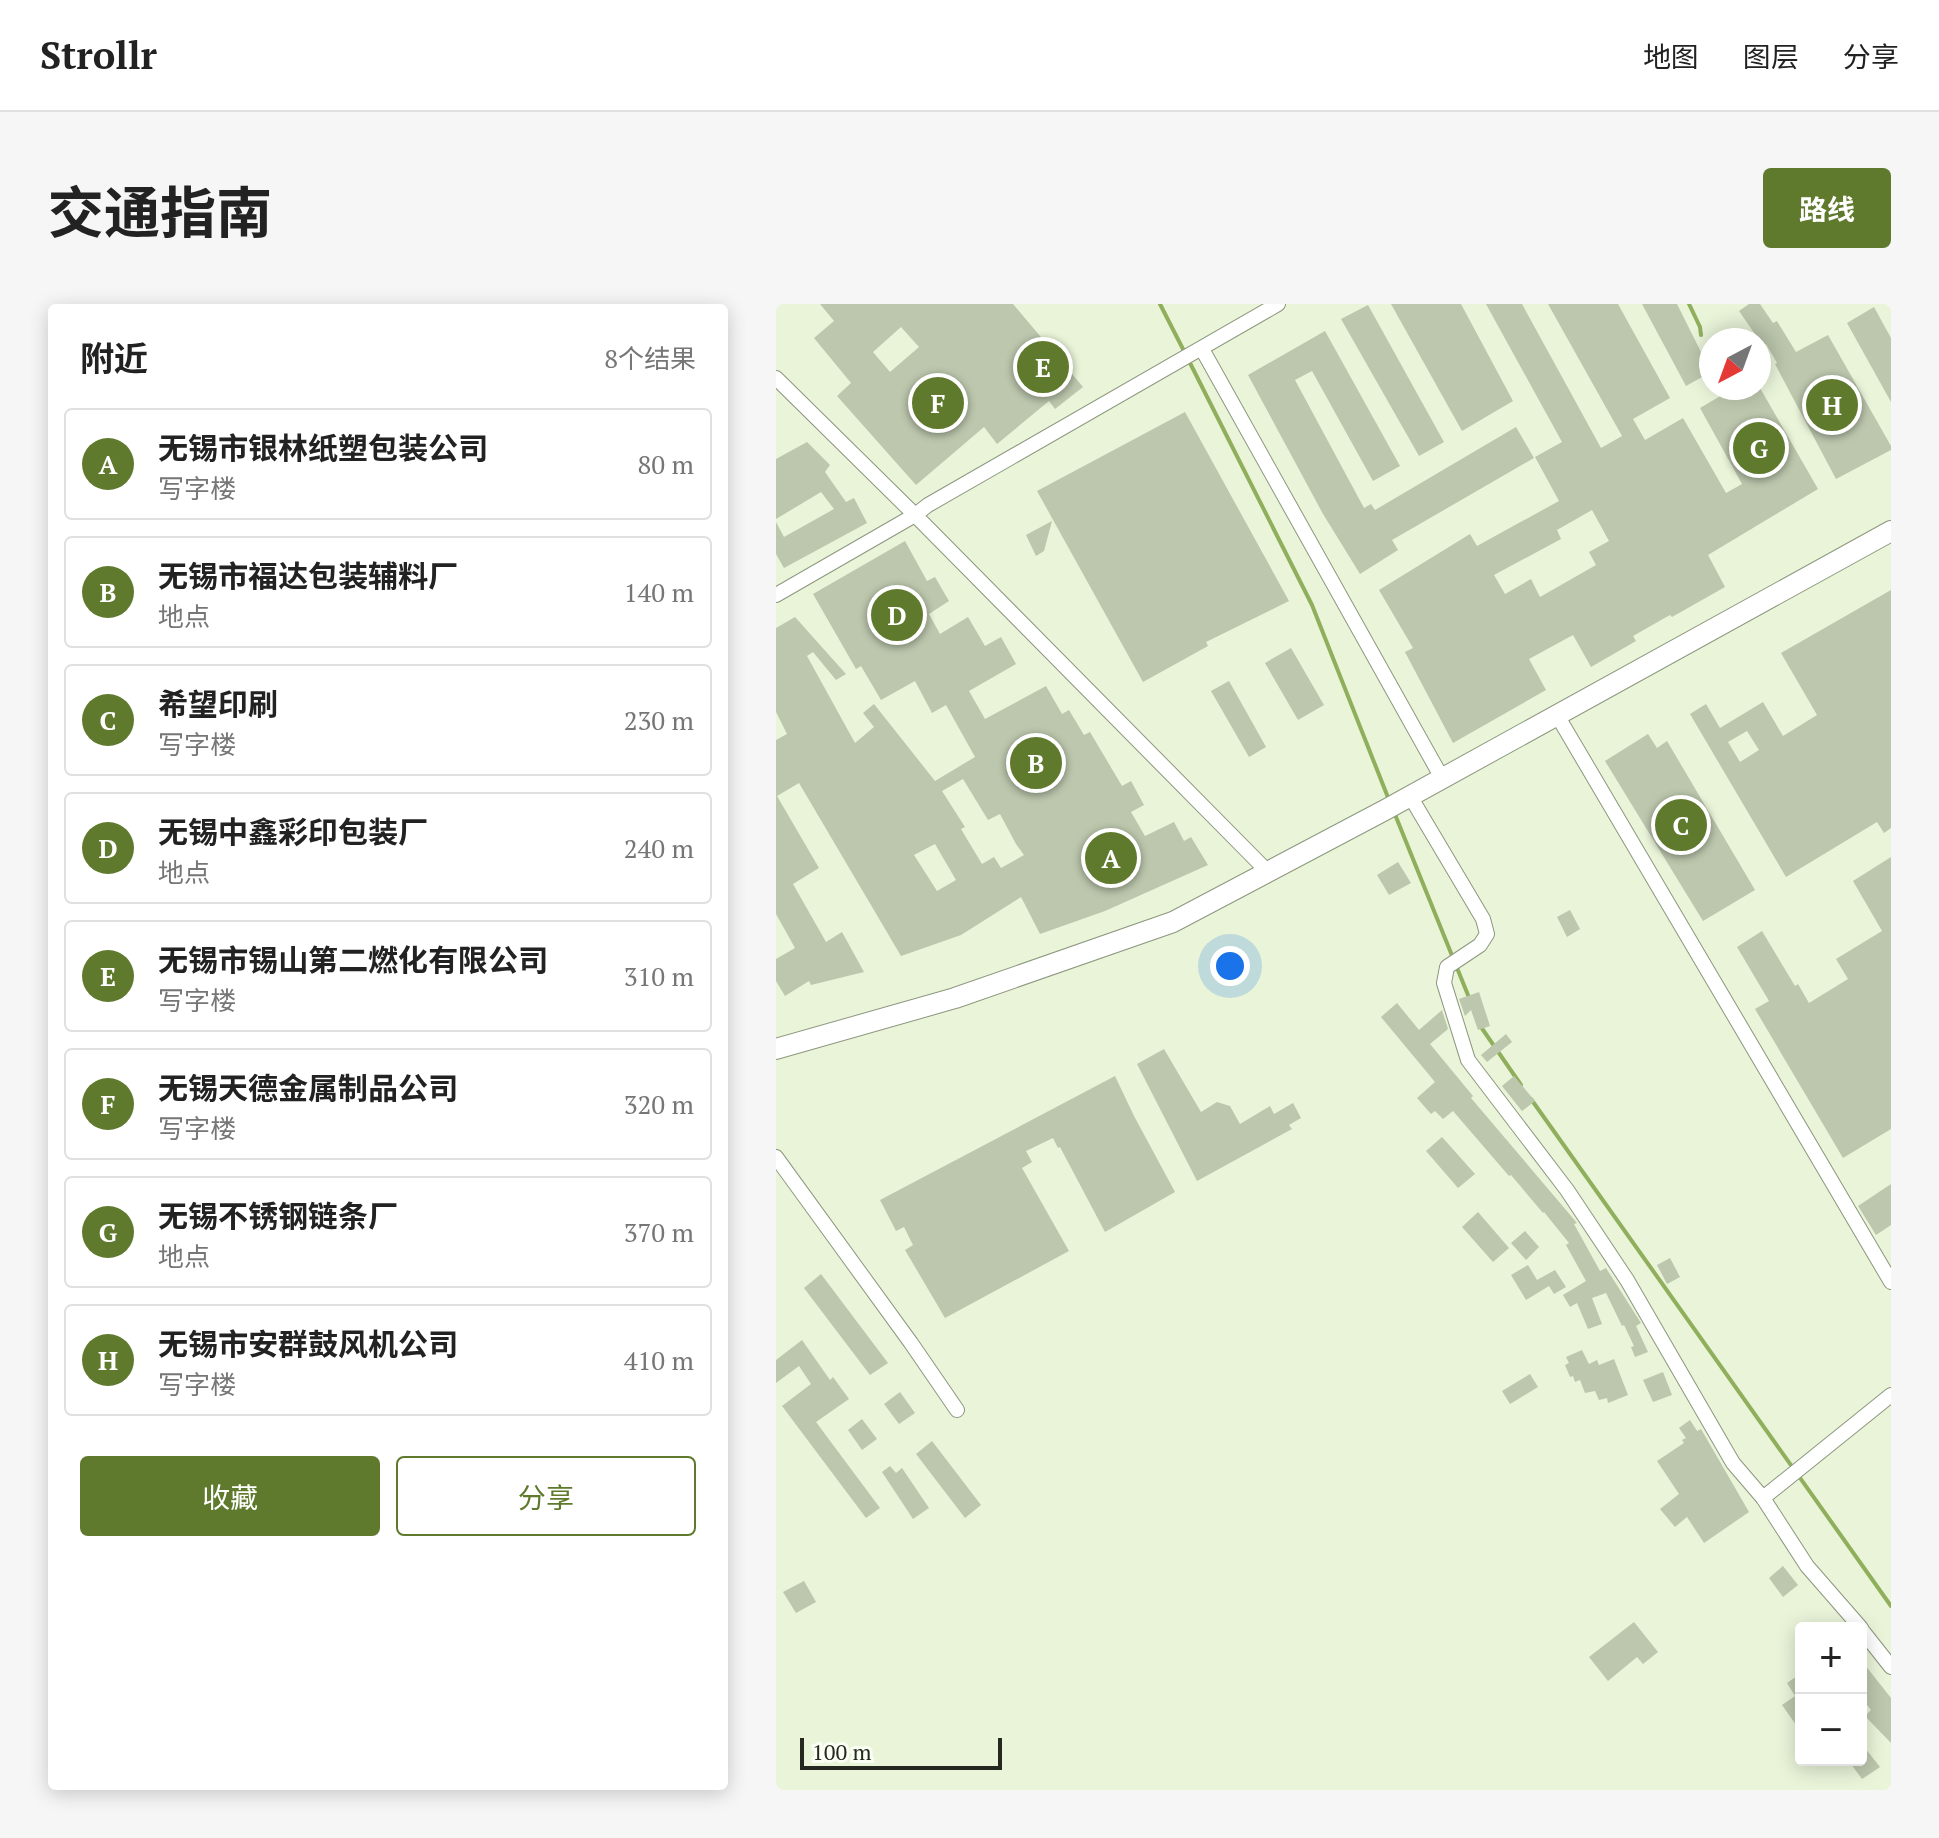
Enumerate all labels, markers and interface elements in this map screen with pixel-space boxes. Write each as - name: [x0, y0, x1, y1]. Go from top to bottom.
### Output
- text: Strollr: [40, 30, 157, 80]
- text: 地图: [1643, 38, 1699, 75]
- text: 图层: [1743, 38, 1799, 75]
- text: 分享: [1843, 38, 1899, 75]
- button: 路线: [1763, 168, 1891, 248]
- text: 交通指南: [48, 175, 272, 249]
- north arrow: [1699, 328, 1771, 400]
- text: 附近: [80, 336, 148, 381]
- pin: E: [1017, 337, 1069, 397]
- text: 8个结果: [604, 341, 696, 375]
- pin: F: [912, 373, 964, 433]
- pin: H: [1806, 375, 1858, 435]
- pin: G: [1733, 418, 1785, 478]
- text: 无锡市银林纸塑包装公司: [158, 428, 488, 468]
- text: A: [99, 447, 117, 481]
- text: 80 m: [638, 447, 694, 481]
- text: 写字楼: [158, 471, 236, 505]
- text: 无锡市福达包装辅料厂: [158, 556, 458, 596]
- text: B: [100, 575, 116, 609]
- text: 140 m: [624, 575, 694, 609]
- pin: D: [871, 585, 923, 645]
- text: 地点: [158, 599, 210, 633]
- text: 希望印刷: [158, 684, 278, 724]
- text: C: [100, 703, 116, 737]
- text: 230 m: [624, 703, 694, 737]
- text: 写字楼: [158, 727, 236, 761]
- pin: B: [1010, 733, 1062, 793]
- pin: C: [1655, 795, 1707, 855]
- text: 无锡中鑫彩印包装厂: [158, 812, 428, 852]
- pin: A: [1085, 828, 1137, 888]
- text: D: [98, 831, 118, 865]
- text: 240 m: [624, 831, 694, 865]
- text: 地点: [158, 855, 210, 889]
- text: 无锡市锡山第二燃化有限公司: [158, 940, 548, 980]
- your location: [1210, 946, 1250, 986]
- text: E: [100, 959, 116, 993]
- text: 310 m: [624, 959, 694, 993]
- text: 写字楼: [158, 983, 236, 1017]
- text: 无锡天德金属制品公司: [158, 1068, 458, 1108]
- text: F: [101, 1087, 115, 1121]
- text: 320 m: [624, 1087, 694, 1121]
- text: 写字楼: [158, 1111, 236, 1145]
- text: 无锡不锈钢链条厂: [158, 1196, 398, 1236]
- text: G: [99, 1215, 117, 1249]
- text: 370 m: [624, 1215, 694, 1249]
- text: 地点: [158, 1239, 210, 1273]
- text: 无锡市安群鼓风机公司: [158, 1324, 458, 1364]
- text: H: [98, 1343, 118, 1377]
- text: 410 m: [624, 1343, 694, 1377]
- text: 写字楼: [158, 1367, 236, 1401]
- button: 收藏: [80, 1456, 380, 1536]
- button: 分享: [396, 1456, 696, 1536]
- map controls: [1795, 1622, 1867, 1766]
- button: +: [1795, 1622, 1867, 1694]
- button: −: [1795, 1694, 1867, 1766]
- scale bar: [800, 1734, 1002, 1770]
- text: 100 m: [812, 1737, 872, 1766]

